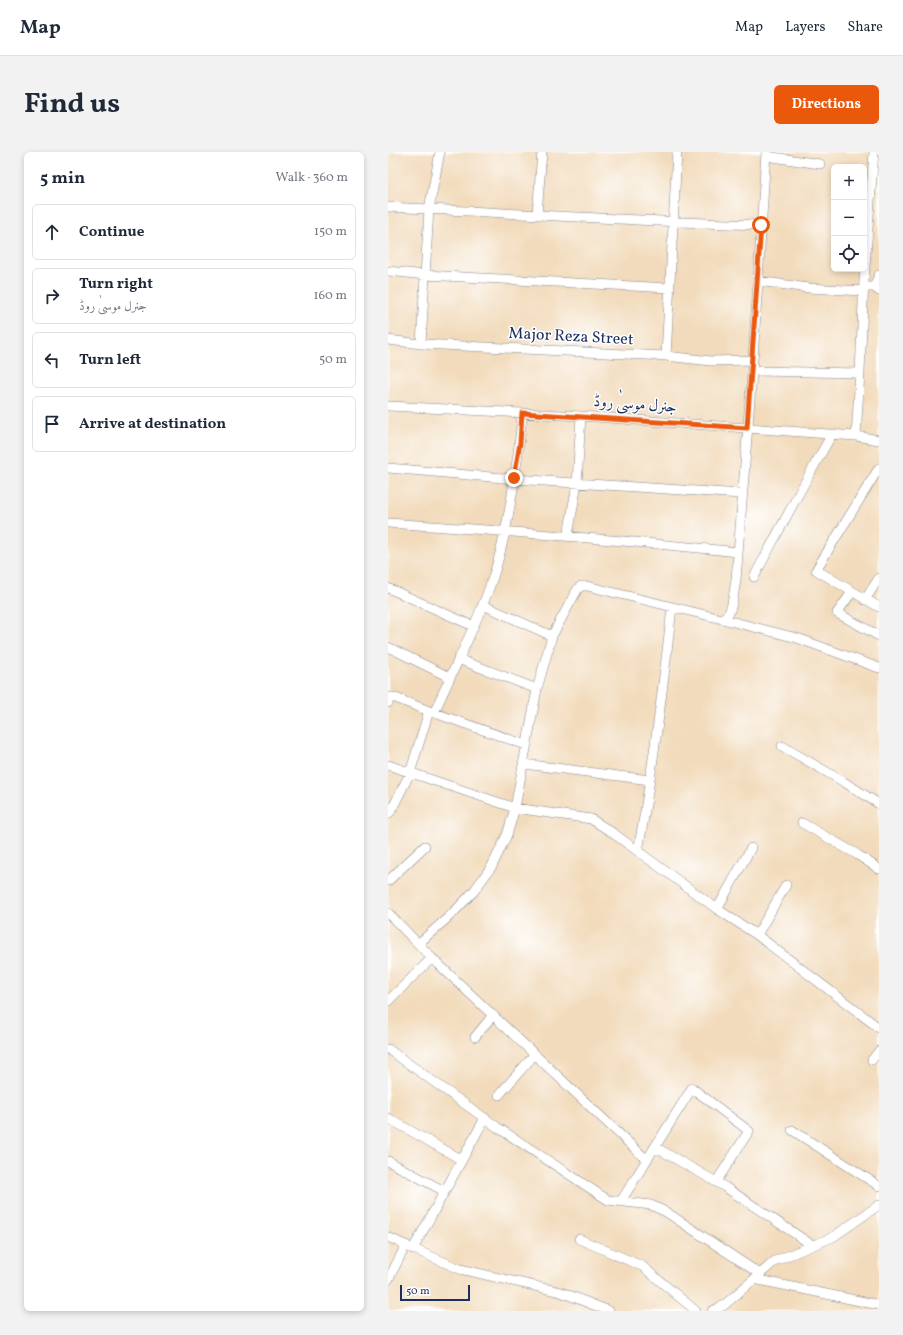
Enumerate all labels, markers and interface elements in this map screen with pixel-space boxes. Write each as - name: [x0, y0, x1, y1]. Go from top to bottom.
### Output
- text: Map: [20, 15, 61, 41]
- text: Map: [735, 18, 763, 37]
- text: Layers: [785, 18, 825, 37]
- text: Share: [847, 18, 883, 37]
- text: Find us: [24, 85, 120, 124]
- button: Directions: [774, 85, 879, 124]
- map controls: [831, 164, 867, 272]
- button: +: [831, 164, 867, 200]
- text: 5 min: [40, 167, 85, 190]
- text: Walk · 360 m: [276, 169, 348, 187]
- button: −: [831, 200, 867, 236]
- route start: [752, 216, 770, 234]
- icon: ahead: [41, 221, 63, 243]
- text: Continue: [79, 222, 144, 243]
- text: 150 m: [314, 223, 347, 241]
- button: locate: [831, 236, 867, 272]
- text: Turn right: [79, 274, 153, 295]
- icon: right: [41, 285, 63, 307]
- text: 160 m: [313, 287, 347, 305]
- text: جنرل موسیٰ روڈ: [79, 298, 147, 316]
- street label: Major Reza Street: [508, 323, 634, 351]
- icon: left: [41, 349, 63, 371]
- text: Turn left: [79, 350, 141, 371]
- text: 50 m: [319, 351, 347, 369]
- street label: جنرل موسیٰ روڈ: [593, 387, 678, 419]
- icon: arrive: [41, 413, 63, 435]
- text: Arrive at destination: [79, 414, 226, 435]
- route end: [505, 469, 523, 487]
- scale bar: [400, 1283, 470, 1302]
- text: 50 m: [406, 1284, 430, 1299]

